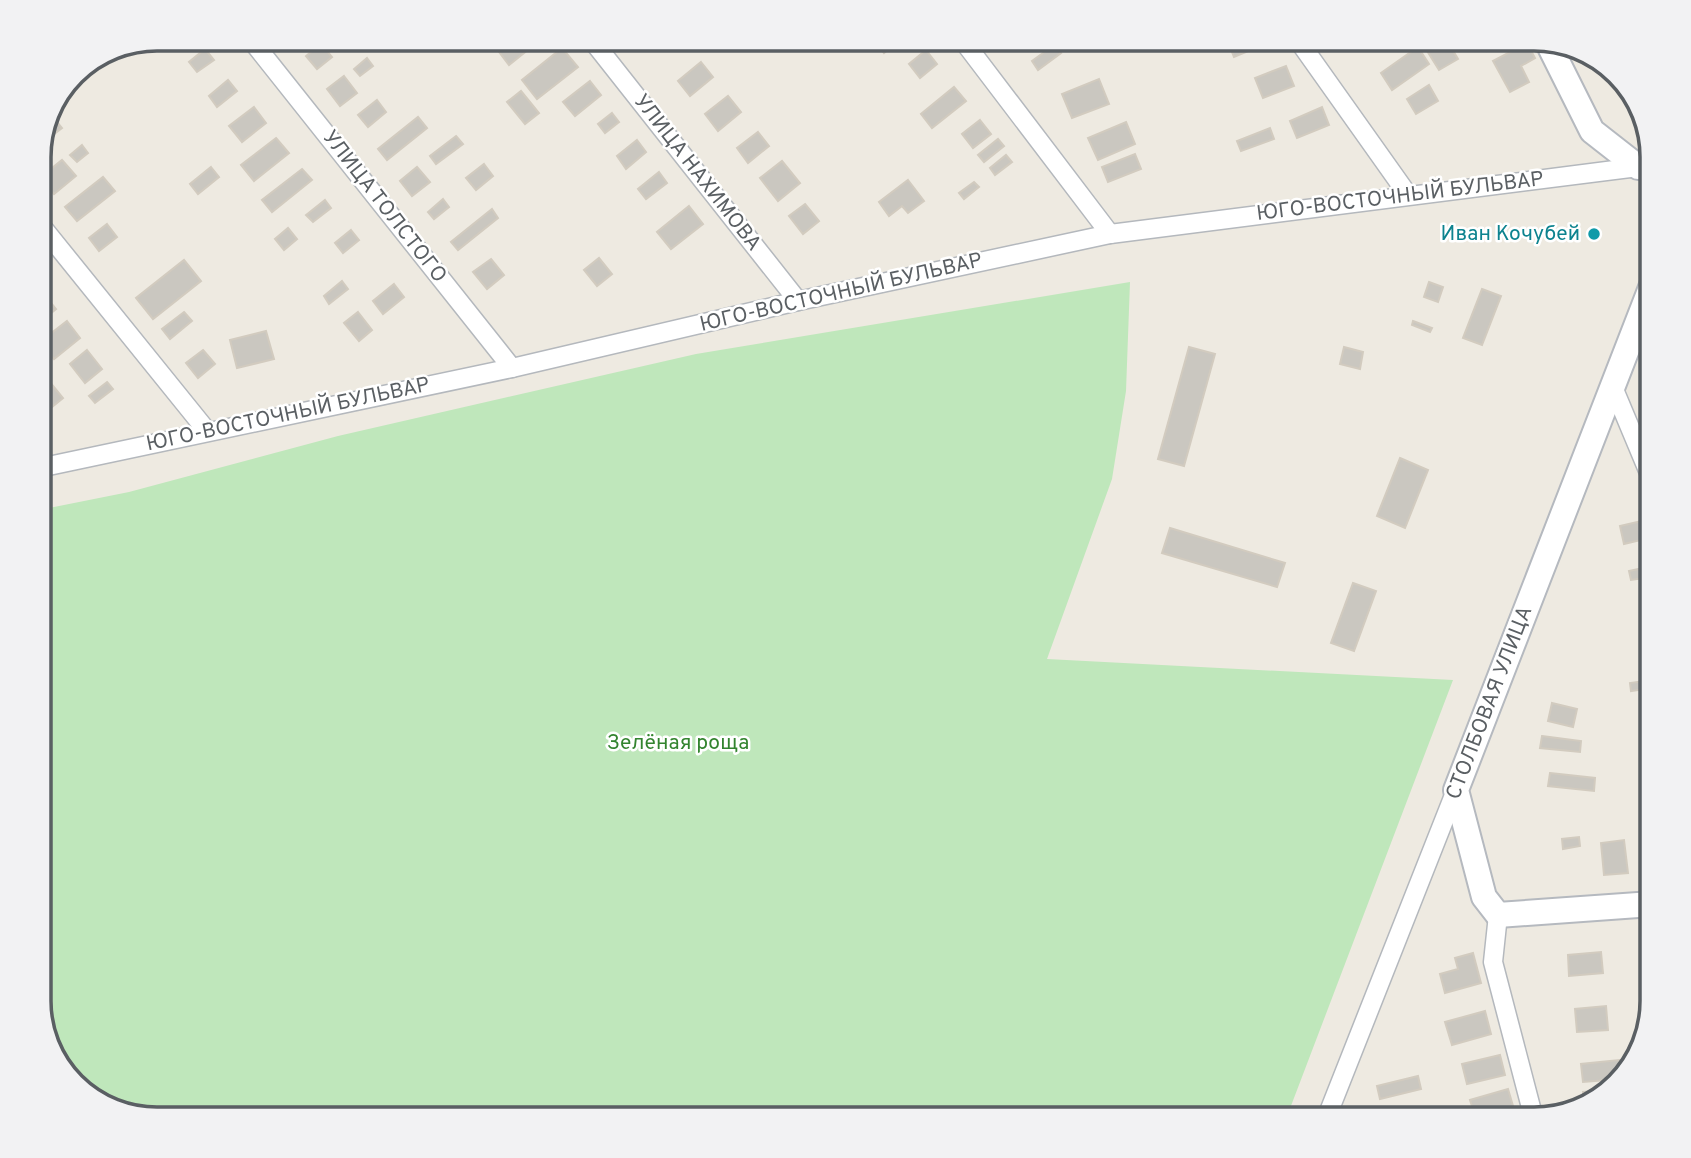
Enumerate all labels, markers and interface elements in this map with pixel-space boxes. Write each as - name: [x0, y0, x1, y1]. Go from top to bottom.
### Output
- street label: УЛИЦА НАХИМОВА: [627, 89, 767, 257]
- street label: УЛИЦА ТОЛСТОГО: [316, 125, 452, 289]
- street label: ЮГО-ВОСТОЧНЫЙ БУЛЬВАР: [1255, 165, 1545, 228]
- place label: Иван Кочубей: [1441, 221, 1580, 248]
- marker: Иван Кочубей: [1586, 226, 1602, 242]
- street label: ЮГО-ВОСТОЧНЫЙ БУЛЬВАР: [697, 246, 985, 339]
- street label: ЮГО-ВОСТОЧНЫЙ БУЛЬВАР: [144, 371, 432, 458]
- street label: СТОЛБОВАЯ УЛИЦА: [1441, 602, 1539, 804]
- park label: Зелёная роща: [607, 730, 749, 757]

